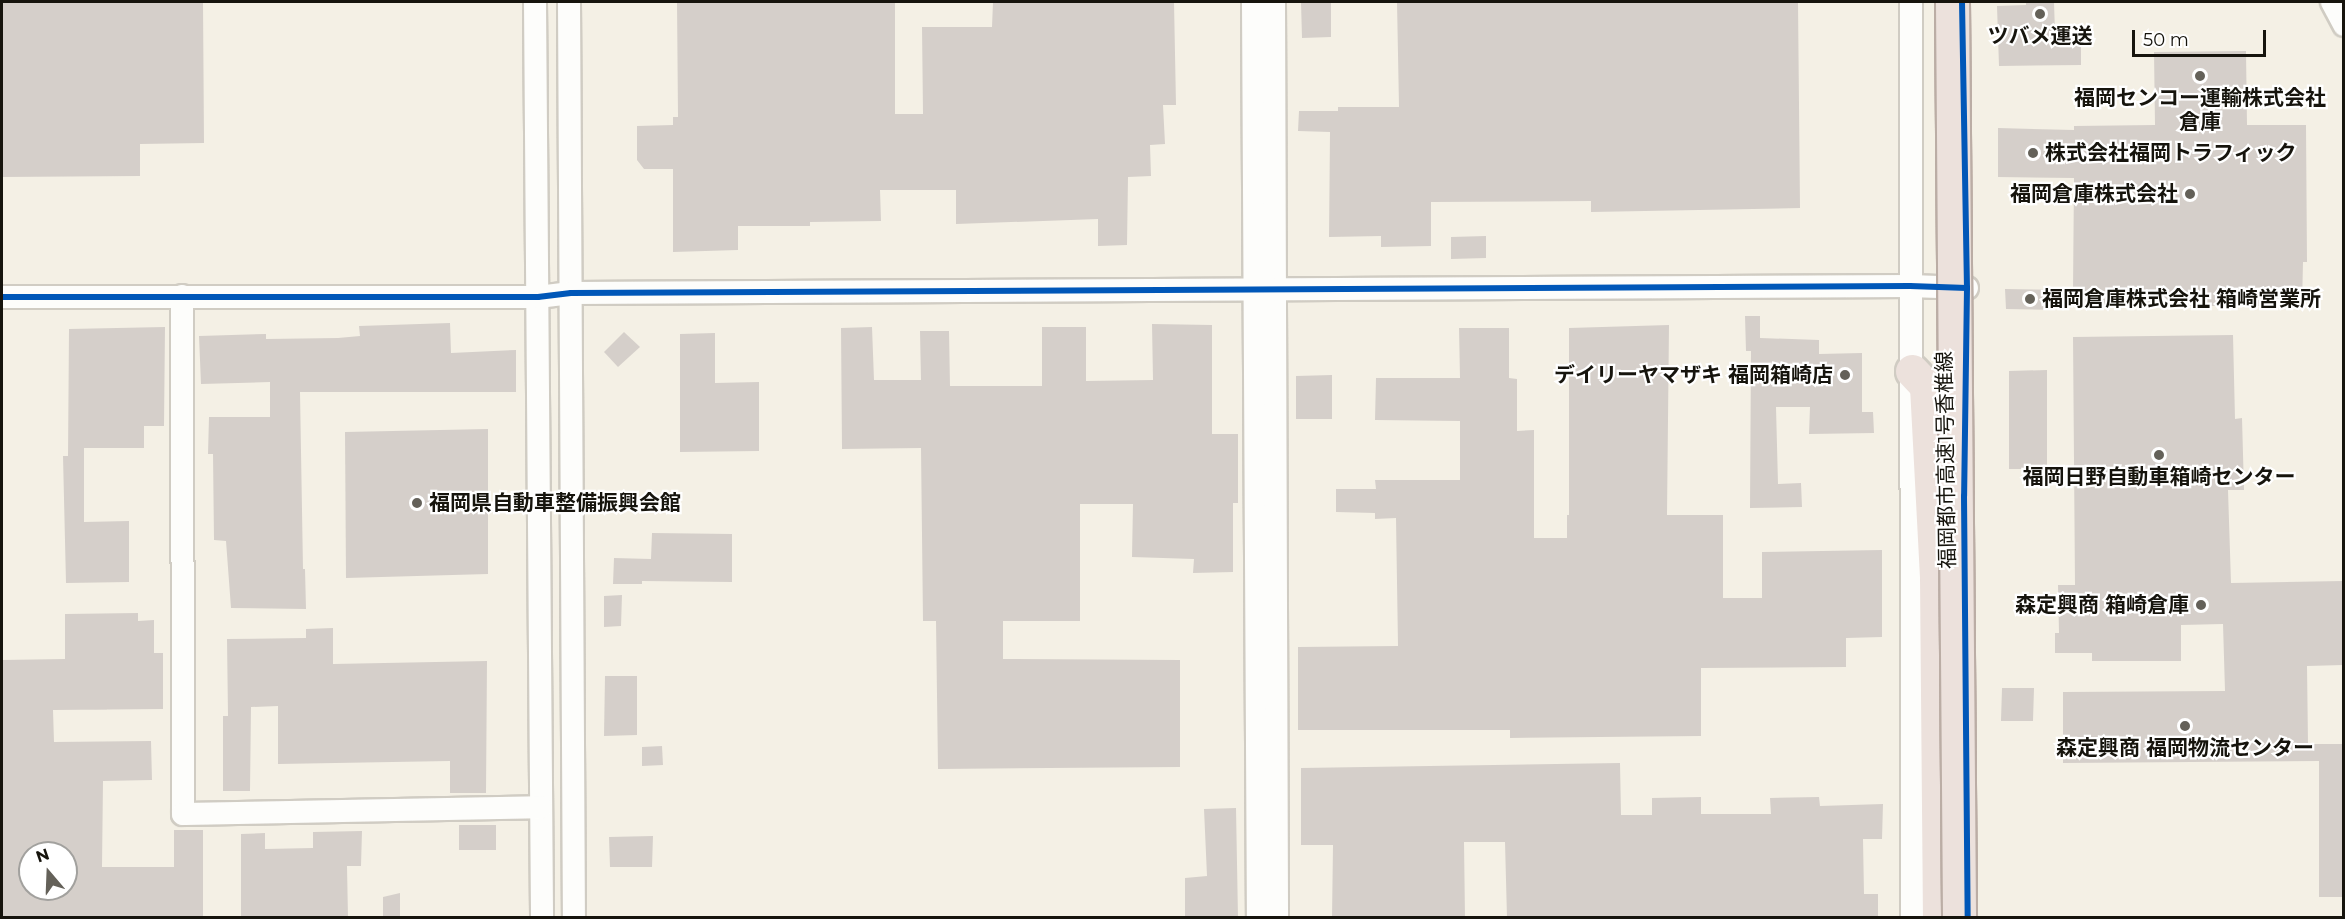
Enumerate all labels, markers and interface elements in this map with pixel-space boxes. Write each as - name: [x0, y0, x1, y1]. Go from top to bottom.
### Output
- marker: ツバメ運送: [2033, 7, 2047, 21]
- scale bar: [2135, 18, 2268, 56]
- place label: ツバメ運送: [1988, 23, 2092, 49]
- text: 50 m: [2143, 29, 2189, 51]
- marker: 福岡センコー運輸株式会社 倉庫: [2193, 69, 2207, 83]
- place label: 福岡センコー運輸株式会社 倉庫: [2074, 85, 2326, 135]
- place label: 株式会社福岡トラフィック: [2045, 140, 2297, 166]
- marker: 株式会社福岡トラフィック: [2026, 146, 2040, 160]
- place label: 福岡倉庫株式会社: [2010, 181, 2178, 207]
- marker: 福岡倉庫株式会社: [2183, 187, 2197, 201]
- place label: 福岡倉庫株式会社 箱崎営業所: [2042, 286, 2321, 312]
- marker: 福岡倉庫株式会社 箱崎営業所: [2023, 292, 2037, 306]
- street label: 福岡都市高速1号香椎線: [1932, 351, 1960, 569]
- place label: デイリーヤマザキ 福岡箱崎店: [1554, 362, 1833, 388]
- marker: デイリーヤマザキ 福岡箱崎店: [1838, 368, 1852, 382]
- marker: 福岡日野自動車箱崎センター: [2152, 448, 2166, 462]
- place label: 福岡日野自動車箱崎センター: [2023, 464, 2295, 490]
- place label: 福岡県自動車整備振興会館: [429, 490, 681, 516]
- marker: 福岡県自動車整備振興会館: [410, 496, 424, 510]
- place label: 森定興商 箱崎倉庫: [2015, 592, 2189, 618]
- marker: 森定興商 箱崎倉庫: [2194, 598, 2208, 612]
- marker: 森定興商 福岡物流センター: [2178, 719, 2192, 733]
- place label: 森定興商 福岡物流センター: [2056, 735, 2314, 761]
- north arrow: [18, 841, 78, 901]
- text: N: [33, 844, 52, 866]

